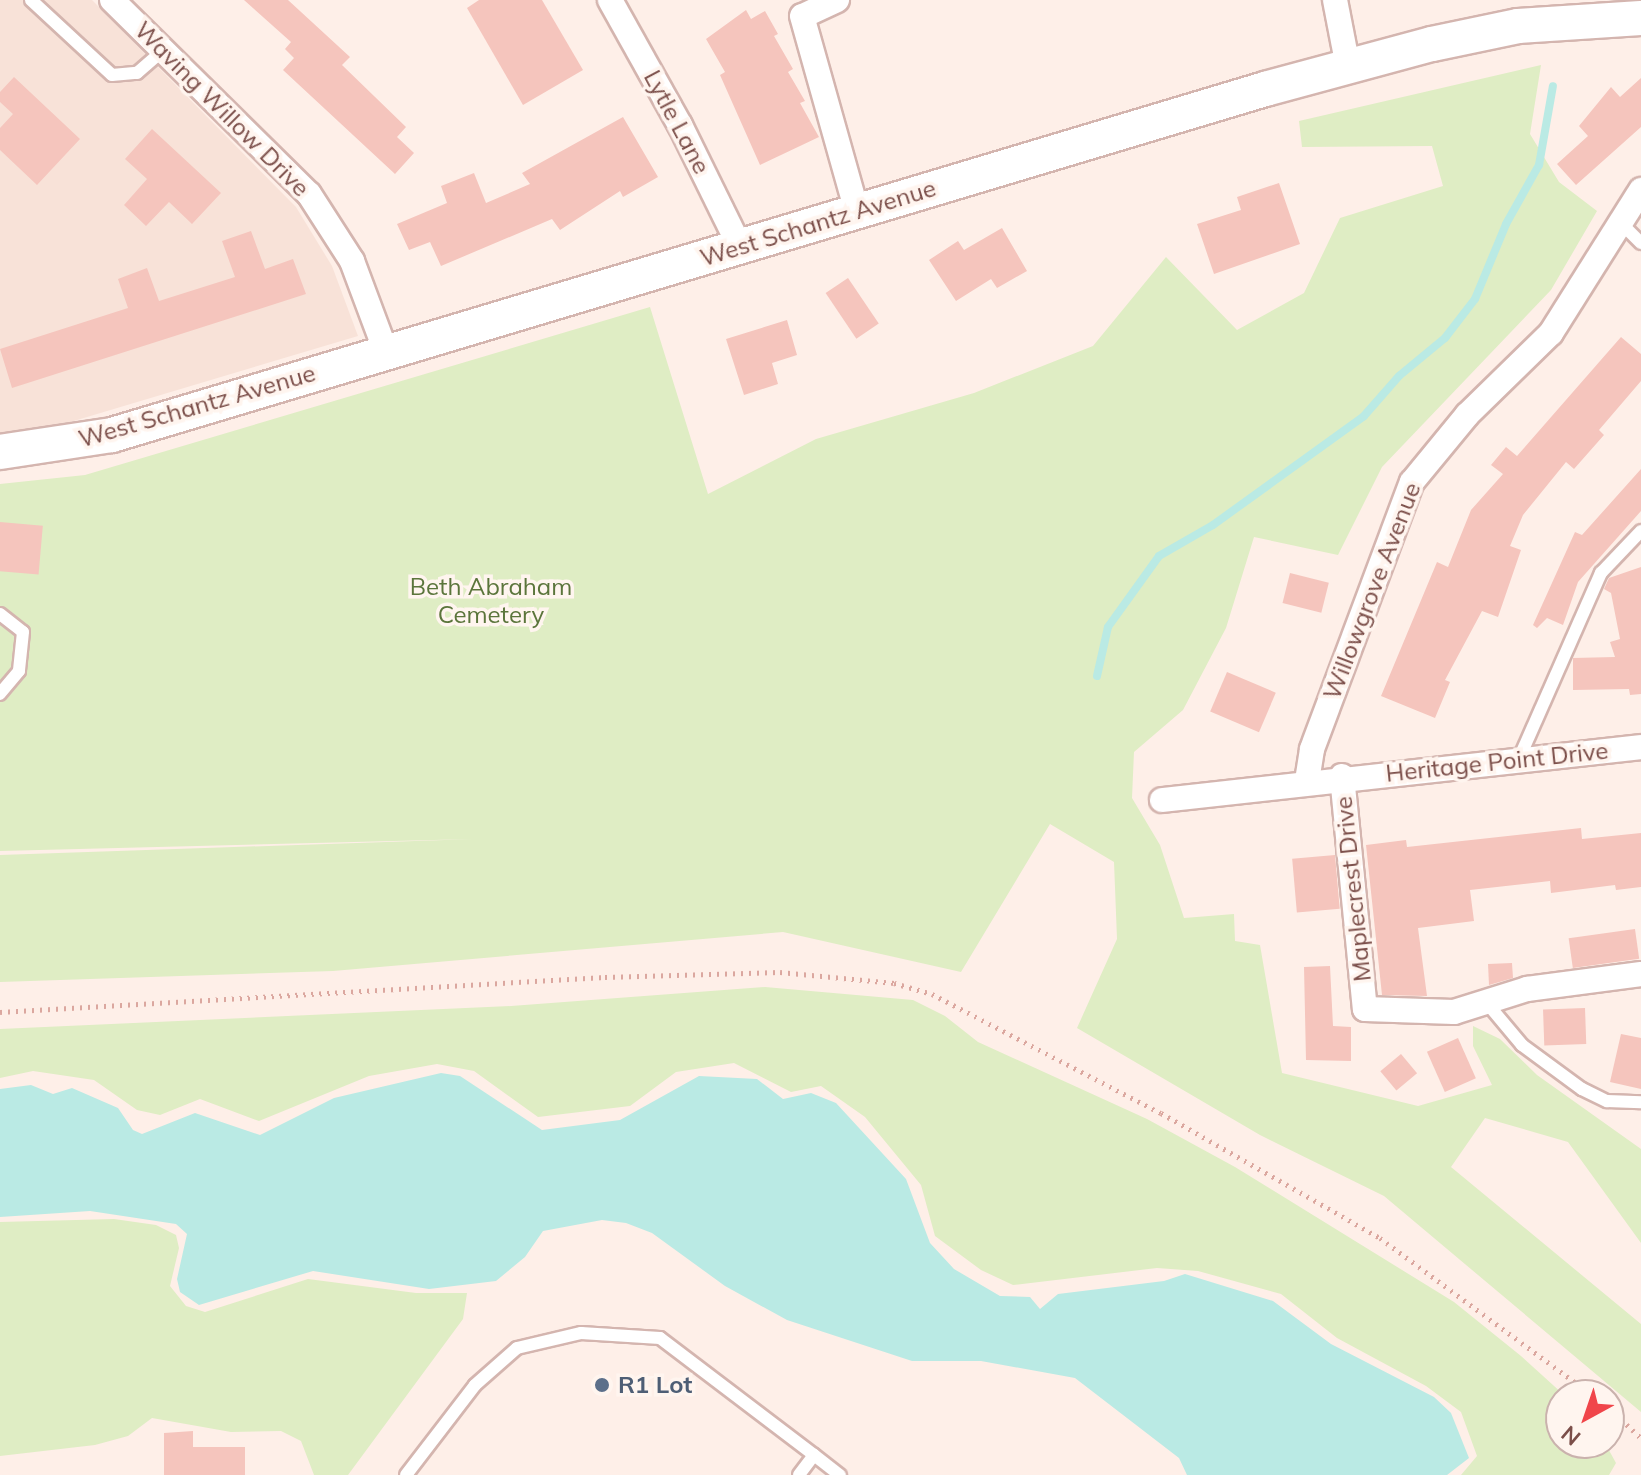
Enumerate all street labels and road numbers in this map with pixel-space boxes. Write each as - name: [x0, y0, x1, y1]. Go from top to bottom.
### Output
- street label: Waving Willow Drive: [129, 16, 315, 202]
- street label: Lytle Lane: [638, 65, 716, 179]
- street label: West Schantz Avenue: [697, 173, 939, 273]
- street label: West Schantz Avenue: [75, 358, 319, 454]
- street label: Willowgrove Avenue: [1317, 478, 1427, 704]
- street label: Heritage Point Drive: [1384, 736, 1610, 788]
- street label: Maplecrest Drive: [1329, 795, 1377, 983]

